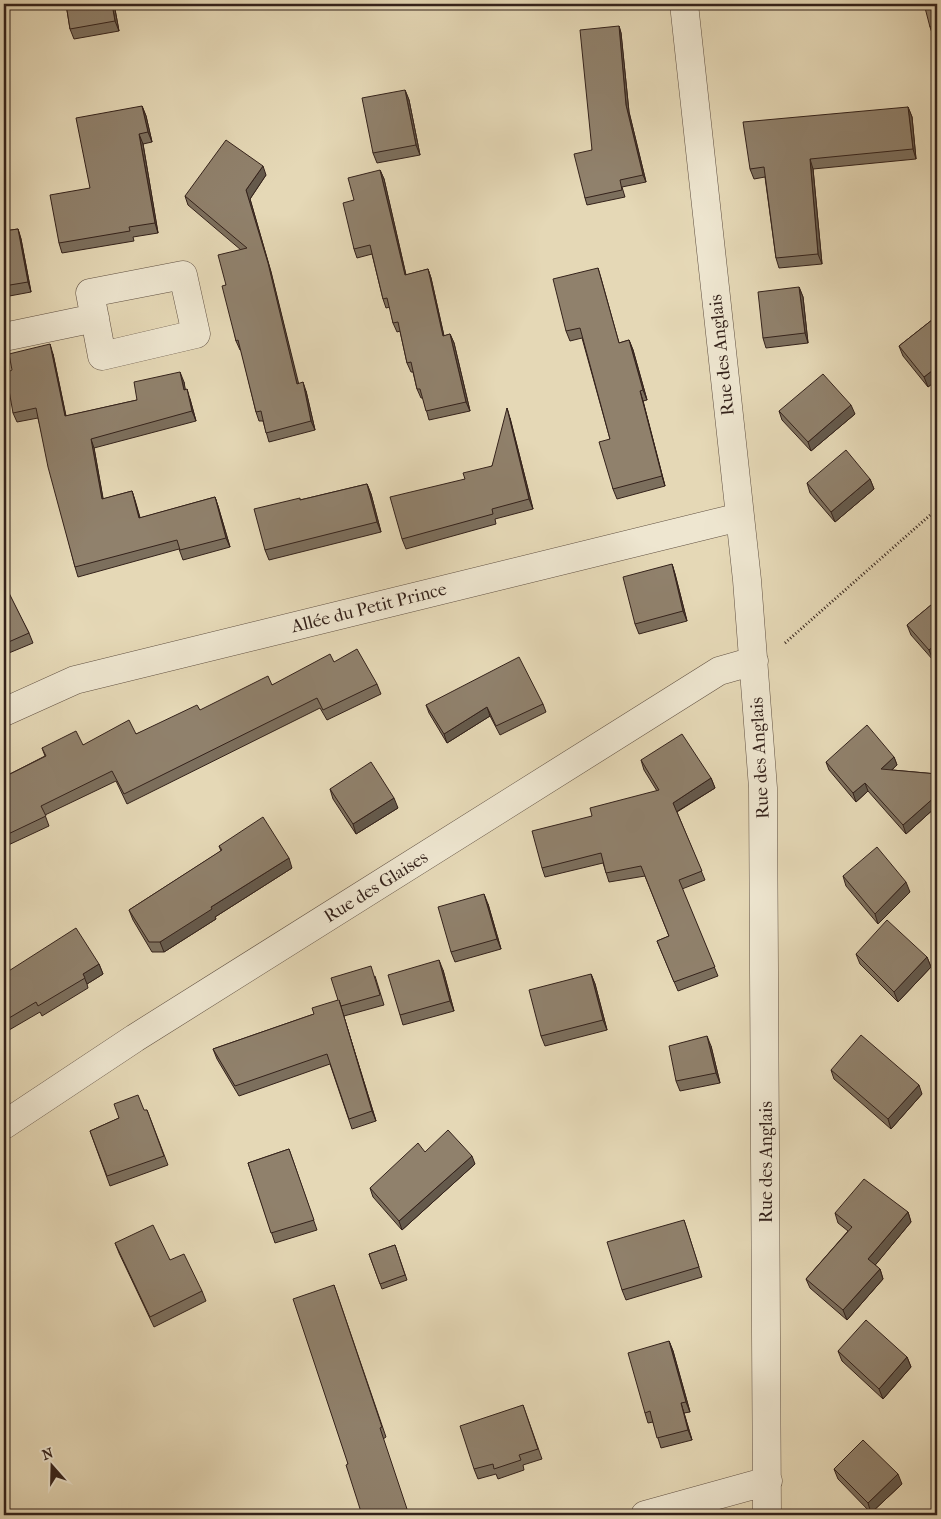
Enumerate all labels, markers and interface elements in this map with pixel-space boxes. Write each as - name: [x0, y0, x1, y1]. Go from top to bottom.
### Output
- street label: Rue des Anglais: [705, 293, 739, 417]
- street label: Allée du Petit Prince: [288, 579, 449, 638]
- street label: Rue des Anglais: [746, 696, 774, 819]
- street label: Rue des Glaises: [320, 847, 432, 927]
- street label: Rue des Anglais: [756, 1101, 777, 1223]
- north arrow: [28, 1442, 78, 1492]
- text: N: [40, 1444, 56, 1464]

